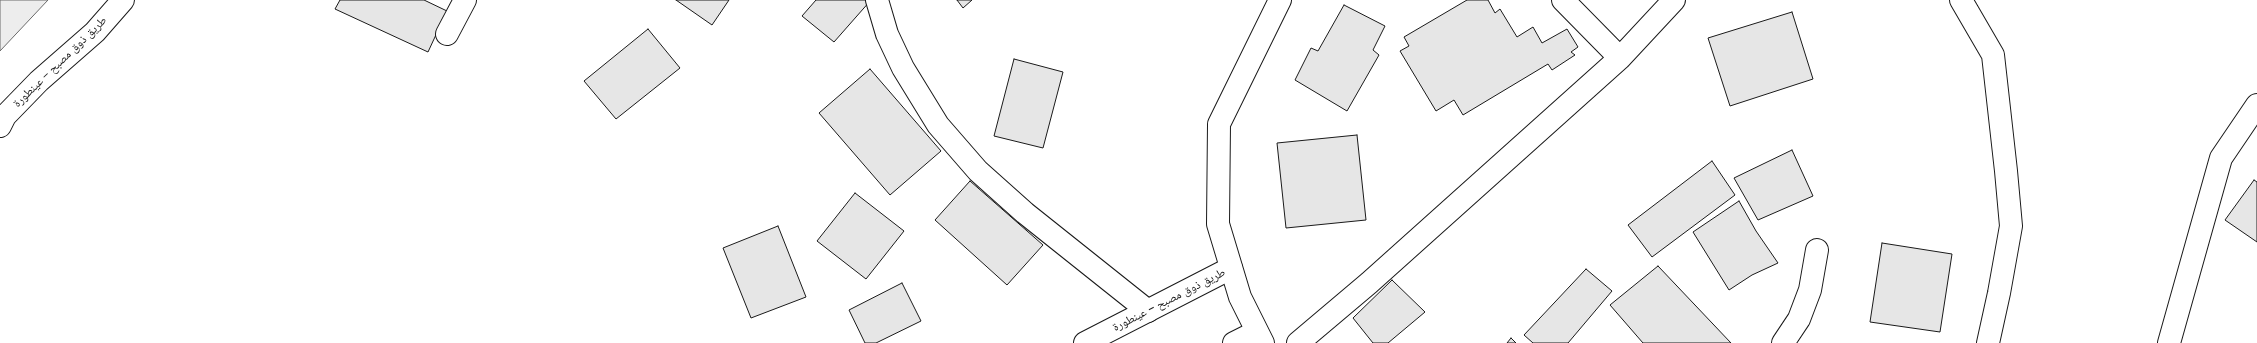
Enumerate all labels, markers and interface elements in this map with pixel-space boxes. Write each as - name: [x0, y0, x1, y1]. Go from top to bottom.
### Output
- street label: طريق ذوق مصبح – عينطورة: [10, 13, 110, 111]
- street label: طريق ذوق مصبح – عينطورة: [1110, 265, 1228, 335]

